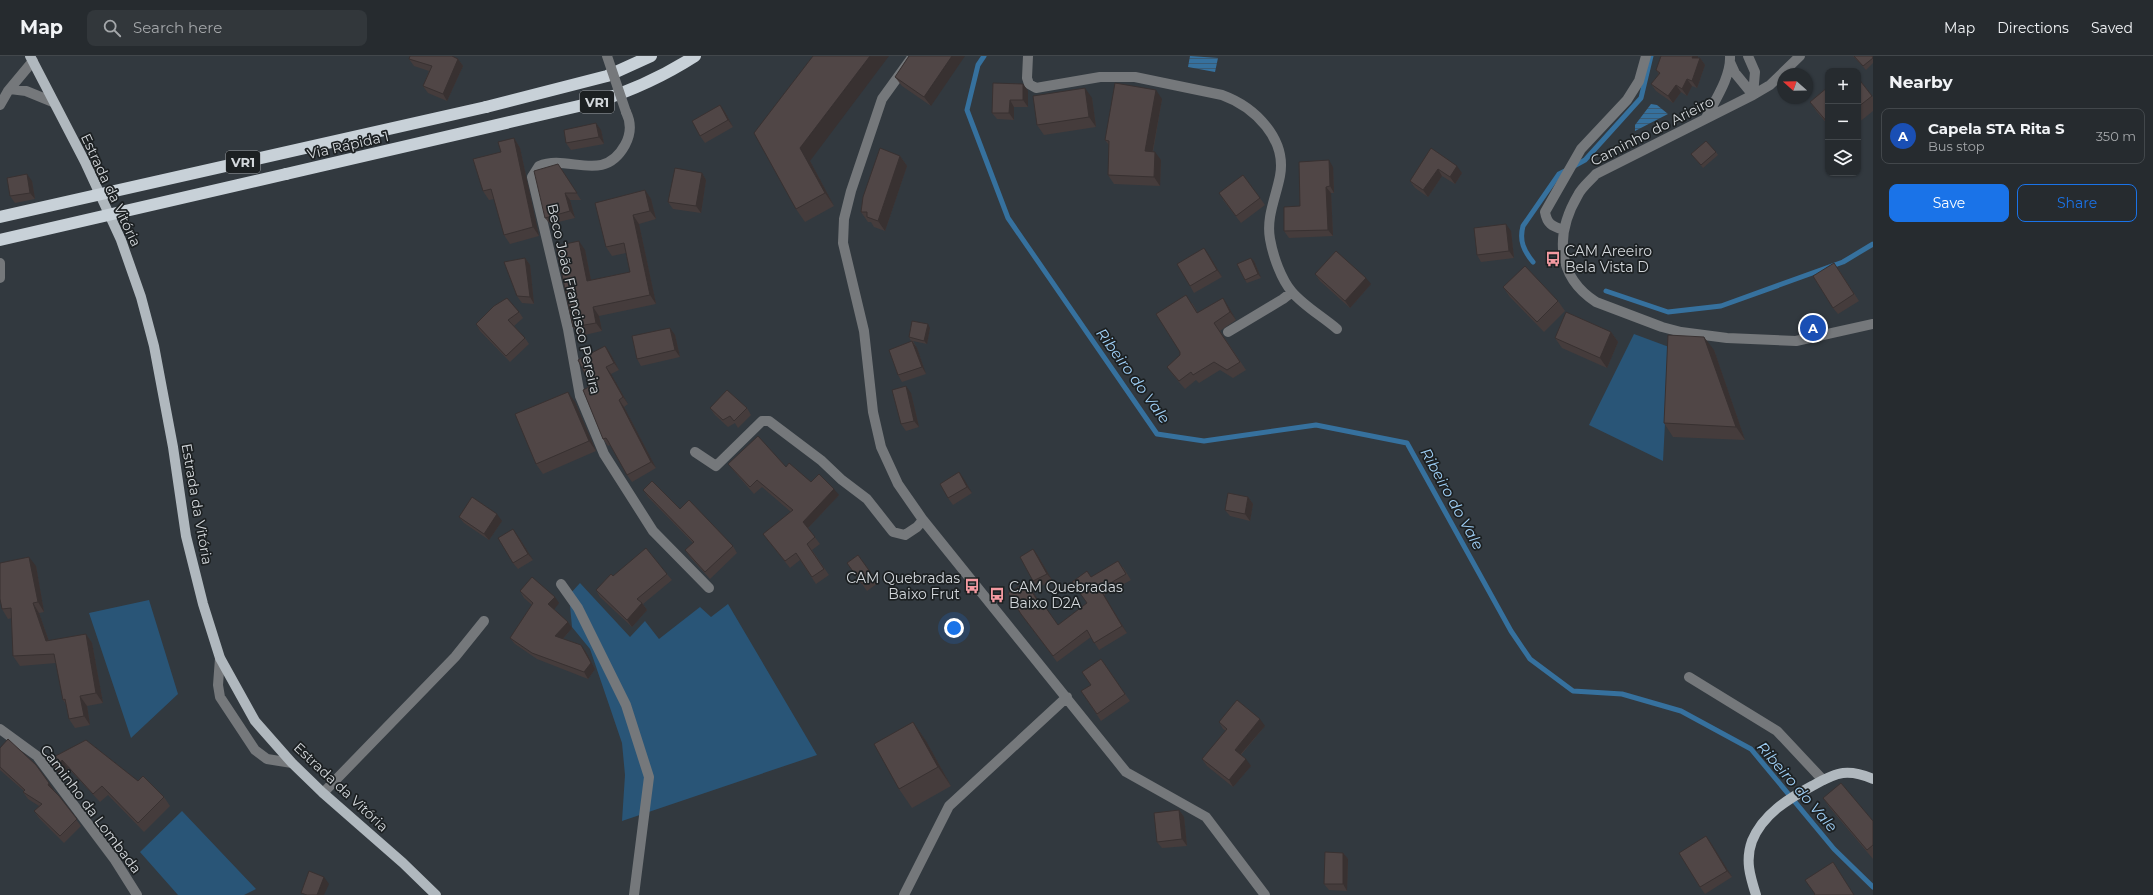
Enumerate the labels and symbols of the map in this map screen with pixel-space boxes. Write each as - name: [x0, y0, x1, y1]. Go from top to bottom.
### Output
- north arrow: [1777, 68, 1813, 104]
- road number: VR1: [580, 91, 614, 113]
- street label: Caminho do Arieiro: [1587, 92, 1717, 170]
- street label: Via Rápida 1: [305, 127, 391, 163]
- street label: Estrada da Vitória: [77, 131, 145, 249]
- road number: VR1: [226, 151, 260, 173]
- street label: Beco João Francisco Pereira: [543, 202, 605, 396]
- place label: CAM Areeiro Bela Vista D: [1565, 242, 1652, 276]
- bus stop icon: CAM Areeiro Bela Vista D: [1544, 250, 1562, 268]
- pin: A: [1800, 313, 1826, 343]
- water label: Ribeiro do Vale: [1092, 324, 1175, 427]
- street label: Estrada da Vitória: [177, 442, 217, 566]
- water label: Ribeiro do Vale: [1417, 444, 1488, 553]
- place label: CAM Quebradas Baixo Frut: [846, 569, 960, 603]
- bus stop icon: CAM Quebradas Baixo Frut: [963, 577, 981, 595]
- place label: CAM Quebradas Baixo D2A: [1009, 578, 1123, 612]
- bus stop icon: CAM Quebradas Baixo D2A: [988, 586, 1006, 604]
- your location: [944, 618, 964, 638]
- water label: Ribeiro do Vale: [1753, 738, 1842, 836]
- street label: Estrada da Vitória: [290, 739, 392, 835]
- street label: Caminho da Lombada: [37, 741, 145, 877]

